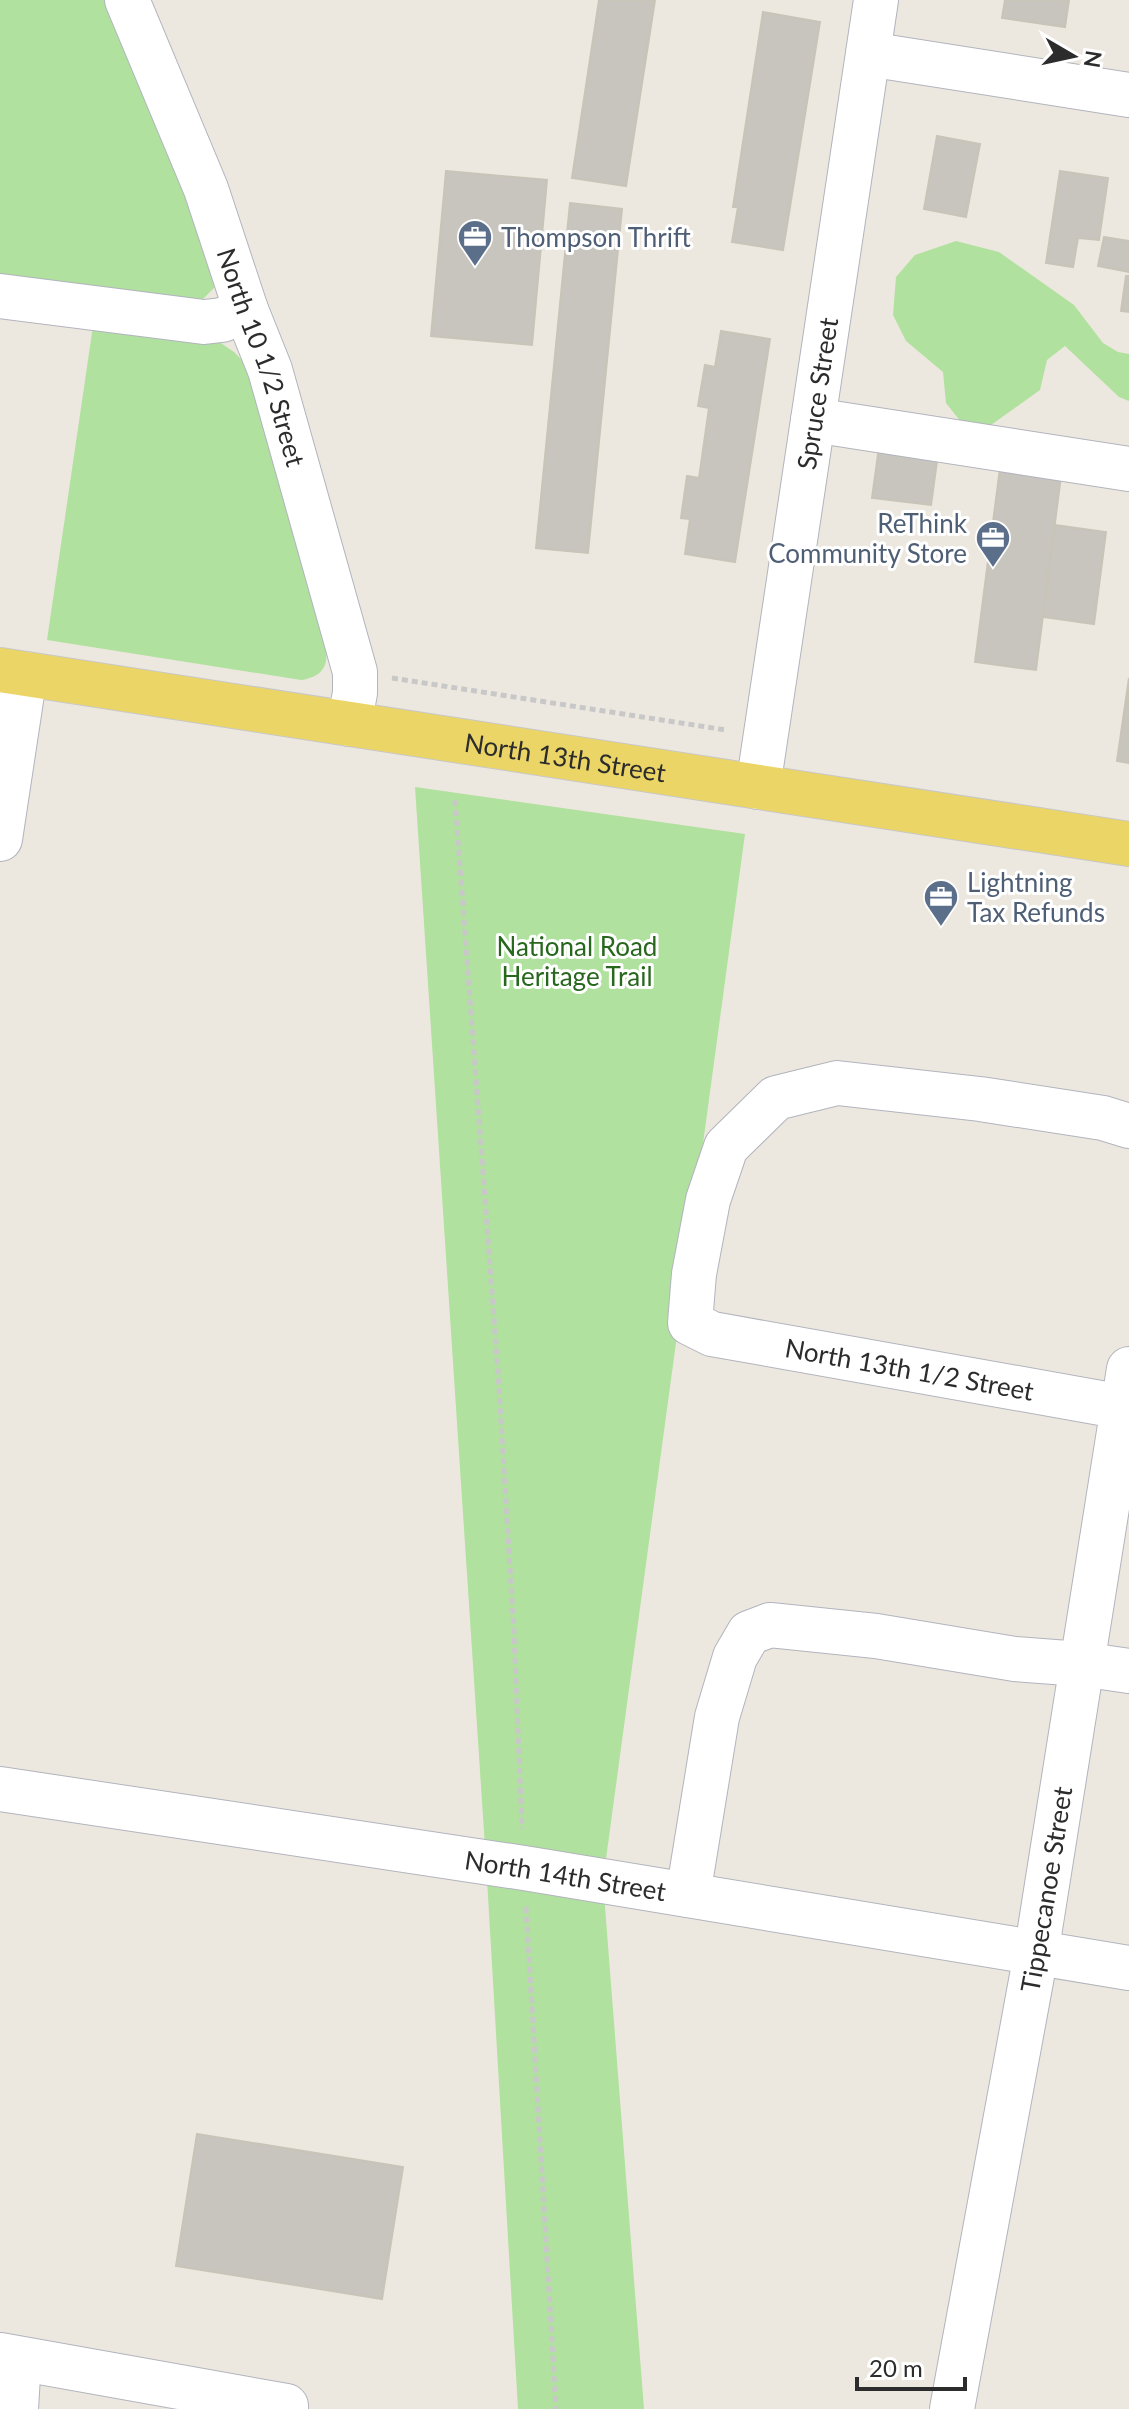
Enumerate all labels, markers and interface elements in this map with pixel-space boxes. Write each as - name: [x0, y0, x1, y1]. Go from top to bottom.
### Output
- north arrow: [1033, 16, 1113, 96]
- text: N: [1079, 49, 1108, 70]
- office icon: Thompson Thrift: [456, 218, 494, 268]
- place label: Thompson Thrift: [501, 221, 691, 253]
- street label: North 10 1/2 Street: [211, 244, 312, 470]
- street label: Spruce Street: [790, 314, 844, 472]
- place label: ReThink Community Store: [768, 507, 968, 569]
- office icon: ReThink Community Store: [974, 519, 1012, 569]
- street label: North 13th Street: [462, 726, 669, 789]
- place label: Lightning Tax Refunds: [967, 866, 1105, 928]
- office icon: Lightning Tax Refunds: [922, 878, 960, 928]
- park label: National Road Heritage Trail: [497, 930, 657, 992]
- street label: North 13th 1/2 Street: [783, 1331, 1037, 1407]
- street label: Tippecanoe Street: [1013, 1784, 1078, 1995]
- street label: North 14th Street: [463, 1843, 669, 1907]
- scale bar: [857, 2341, 965, 2391]
- text: 20 m: [869, 2353, 923, 2382]

